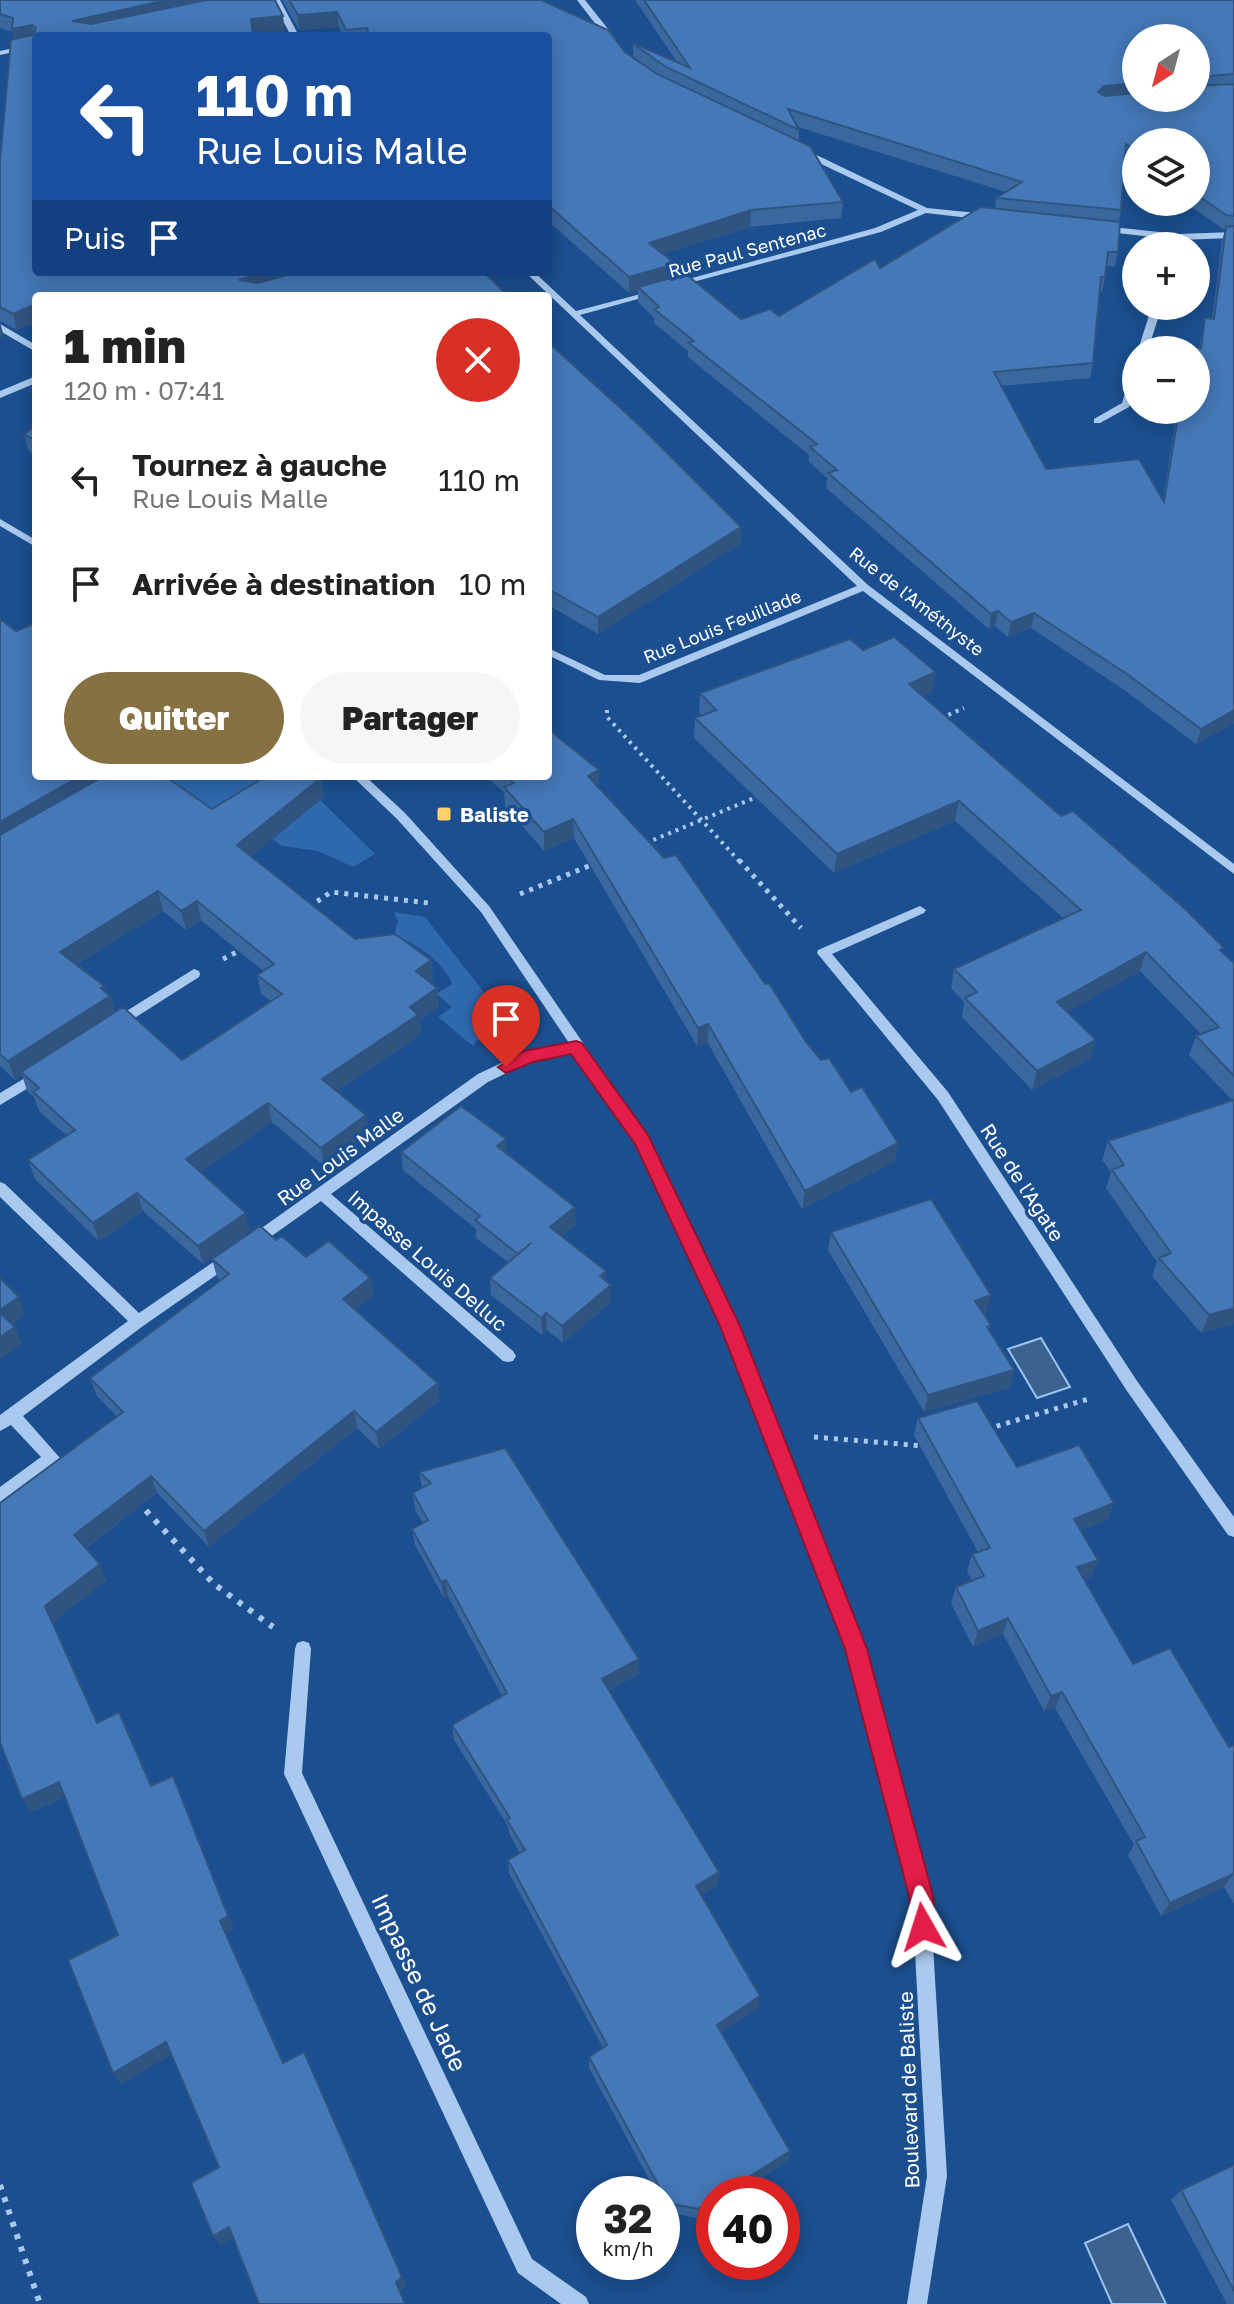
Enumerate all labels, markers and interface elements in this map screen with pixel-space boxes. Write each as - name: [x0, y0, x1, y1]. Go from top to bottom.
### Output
- north arrow: [1122, 24, 1210, 112]
- map controls: [1122, 24, 1210, 424]
- text: 110 m: [196, 61, 353, 128]
- icon: left: [64, 64, 168, 168]
- button: layers: [1122, 128, 1210, 216]
- text: Rue Louis Malle: [196, 129, 468, 172]
- icon: arrive: [142, 216, 186, 260]
- street label: Rue Paul Sentenac: [666, 218, 828, 282]
- text: Puis: [64, 220, 126, 256]
- button: +: [1122, 232, 1210, 320]
- text: 1 min: [64, 316, 186, 374]
- button: close: [436, 318, 520, 402]
- button: −: [1122, 336, 1210, 424]
- text: 120 m · 07:41: [64, 375, 224, 406]
- text: Tournez à gauche: [132, 447, 387, 483]
- icon: left: [64, 458, 108, 502]
- text: 110 m: [438, 462, 520, 498]
- text: Rue Louis Malle: [132, 483, 328, 514]
- street label: Rue de l'Améthyste: [845, 542, 989, 660]
- icon: arrive: [64, 562, 108, 606]
- text: Arrivée à destination: [132, 566, 435, 602]
- text: 10 m: [459, 566, 526, 602]
- street label: Rue Louis Feuillade: [640, 584, 804, 668]
- button: Quitter: [64, 672, 284, 764]
- button: Partager: [300, 672, 520, 764]
- place label: Baliste: [460, 802, 529, 826]
- marker: Baliste: [435, 805, 453, 823]
- pin: [472, 985, 540, 1067]
- icon: arrive: [484, 997, 528, 1041]
- street label: Rue Louis Malle: [272, 1102, 408, 1210]
- street label: Rue de l'Agate: [976, 1119, 1070, 1245]
- street label: Impasse Louis Delluc: [344, 1184, 513, 1336]
- position arrow: [881, 1885, 965, 1969]
- street label: Impasse de Jade: [366, 1889, 474, 2075]
- street label: Boulevard de Baliste: [893, 1991, 923, 2189]
- speed limit sign: 40: [696, 2176, 800, 2280]
- text: 32: [604, 2194, 652, 2242]
- text: km/h: [603, 2236, 653, 2260]

